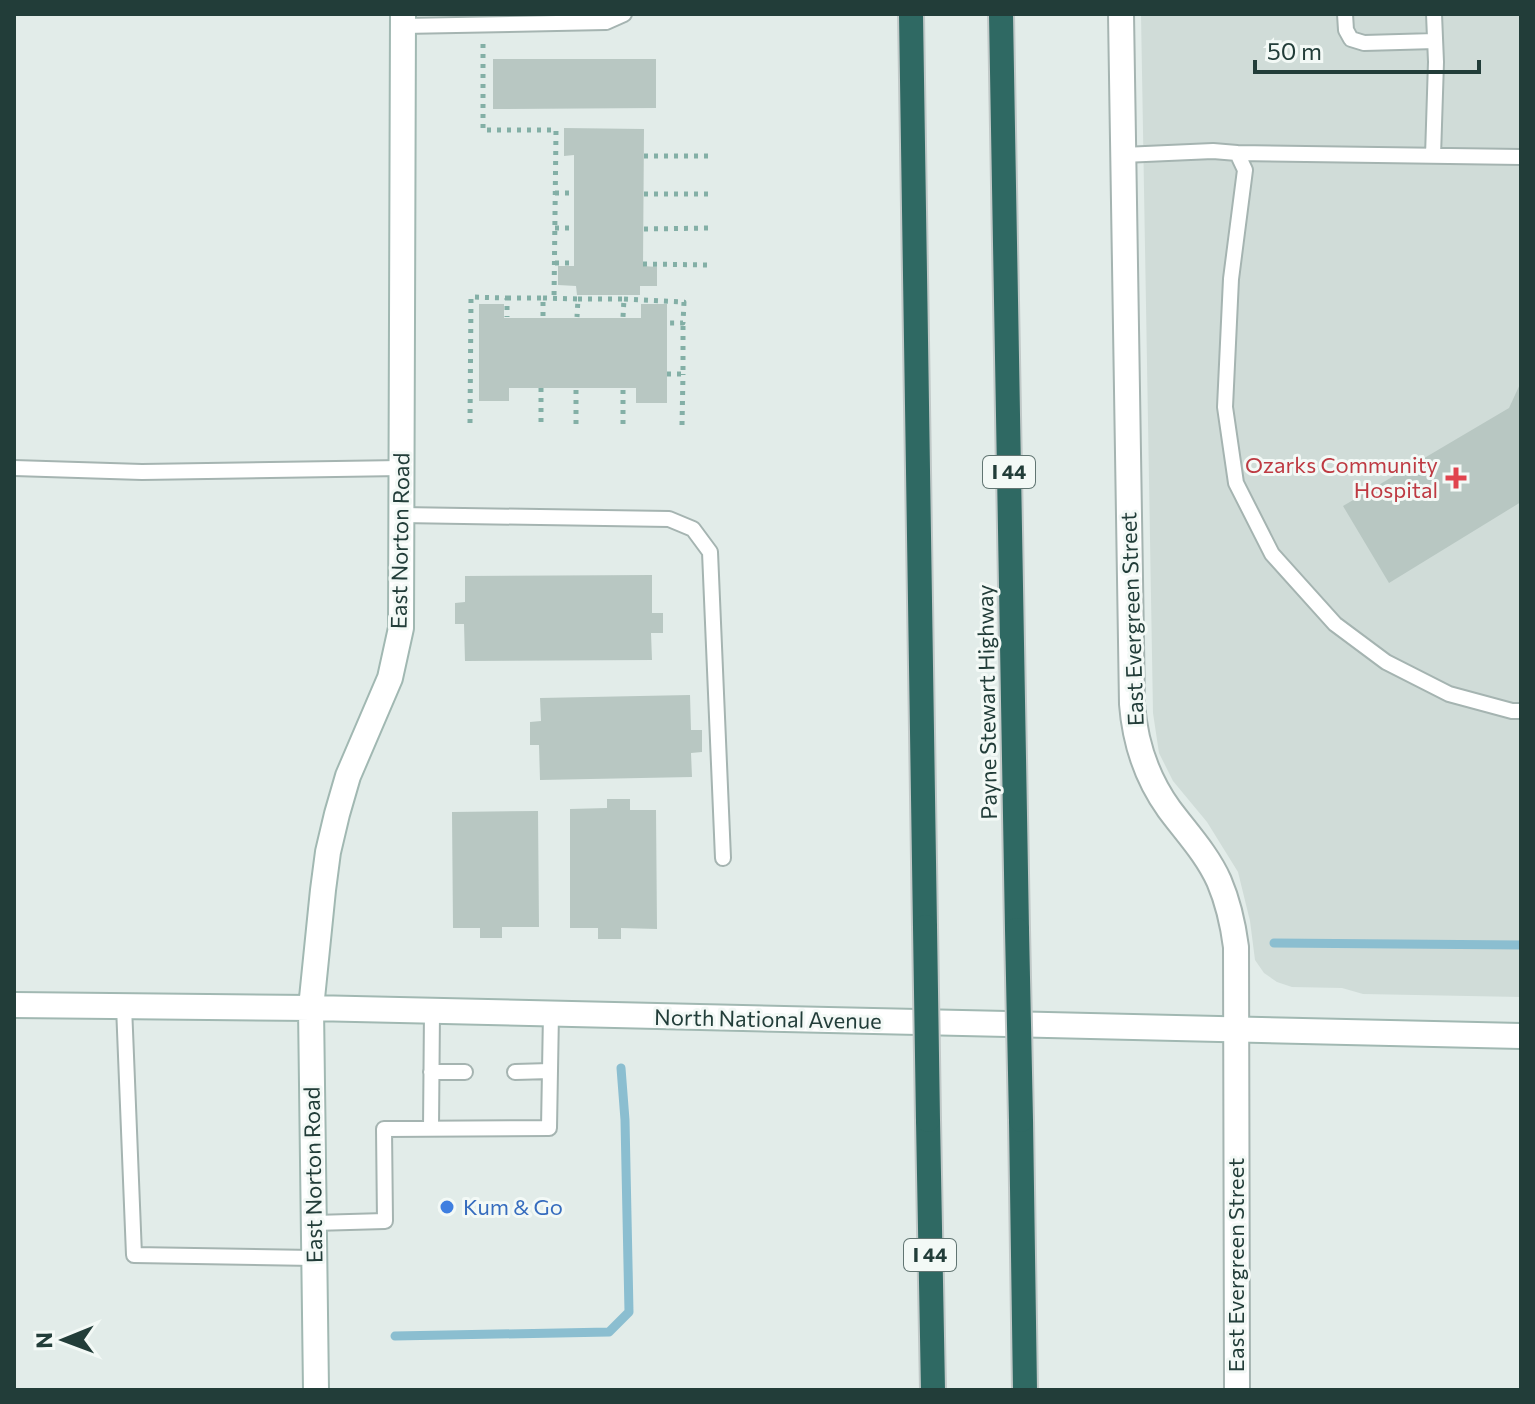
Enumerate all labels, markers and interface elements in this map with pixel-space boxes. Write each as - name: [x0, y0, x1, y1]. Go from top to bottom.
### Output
- scale bar: [1255, 24, 1479, 74]
- text: 50 m: [1267, 36, 1322, 65]
- place label: Ozarks Community Hospital: [1245, 451, 1438, 503]
- street label: East Norton Road: [384, 453, 415, 629]
- road number: I 44: [983, 456, 1035, 488]
- marker: Ozarks Community Hospital: [1445, 467, 1467, 489]
- street label: East Evergreen Street: [1114, 511, 1149, 727]
- street label: Payne Stewart Highway: [971, 584, 1002, 820]
- street label: North National Avenue: [654, 1003, 882, 1034]
- street label: East Norton Road: [297, 1087, 328, 1263]
- street label: East Evergreen Street: [1222, 1158, 1249, 1372]
- place label: Kum & Go: [463, 1193, 563, 1220]
- marker: Kum & Go: [438, 1198, 456, 1216]
- road number: I 44: [904, 1239, 956, 1271]
- north arrow: [24, 1300, 104, 1380]
- text: N: [30, 1332, 57, 1349]

